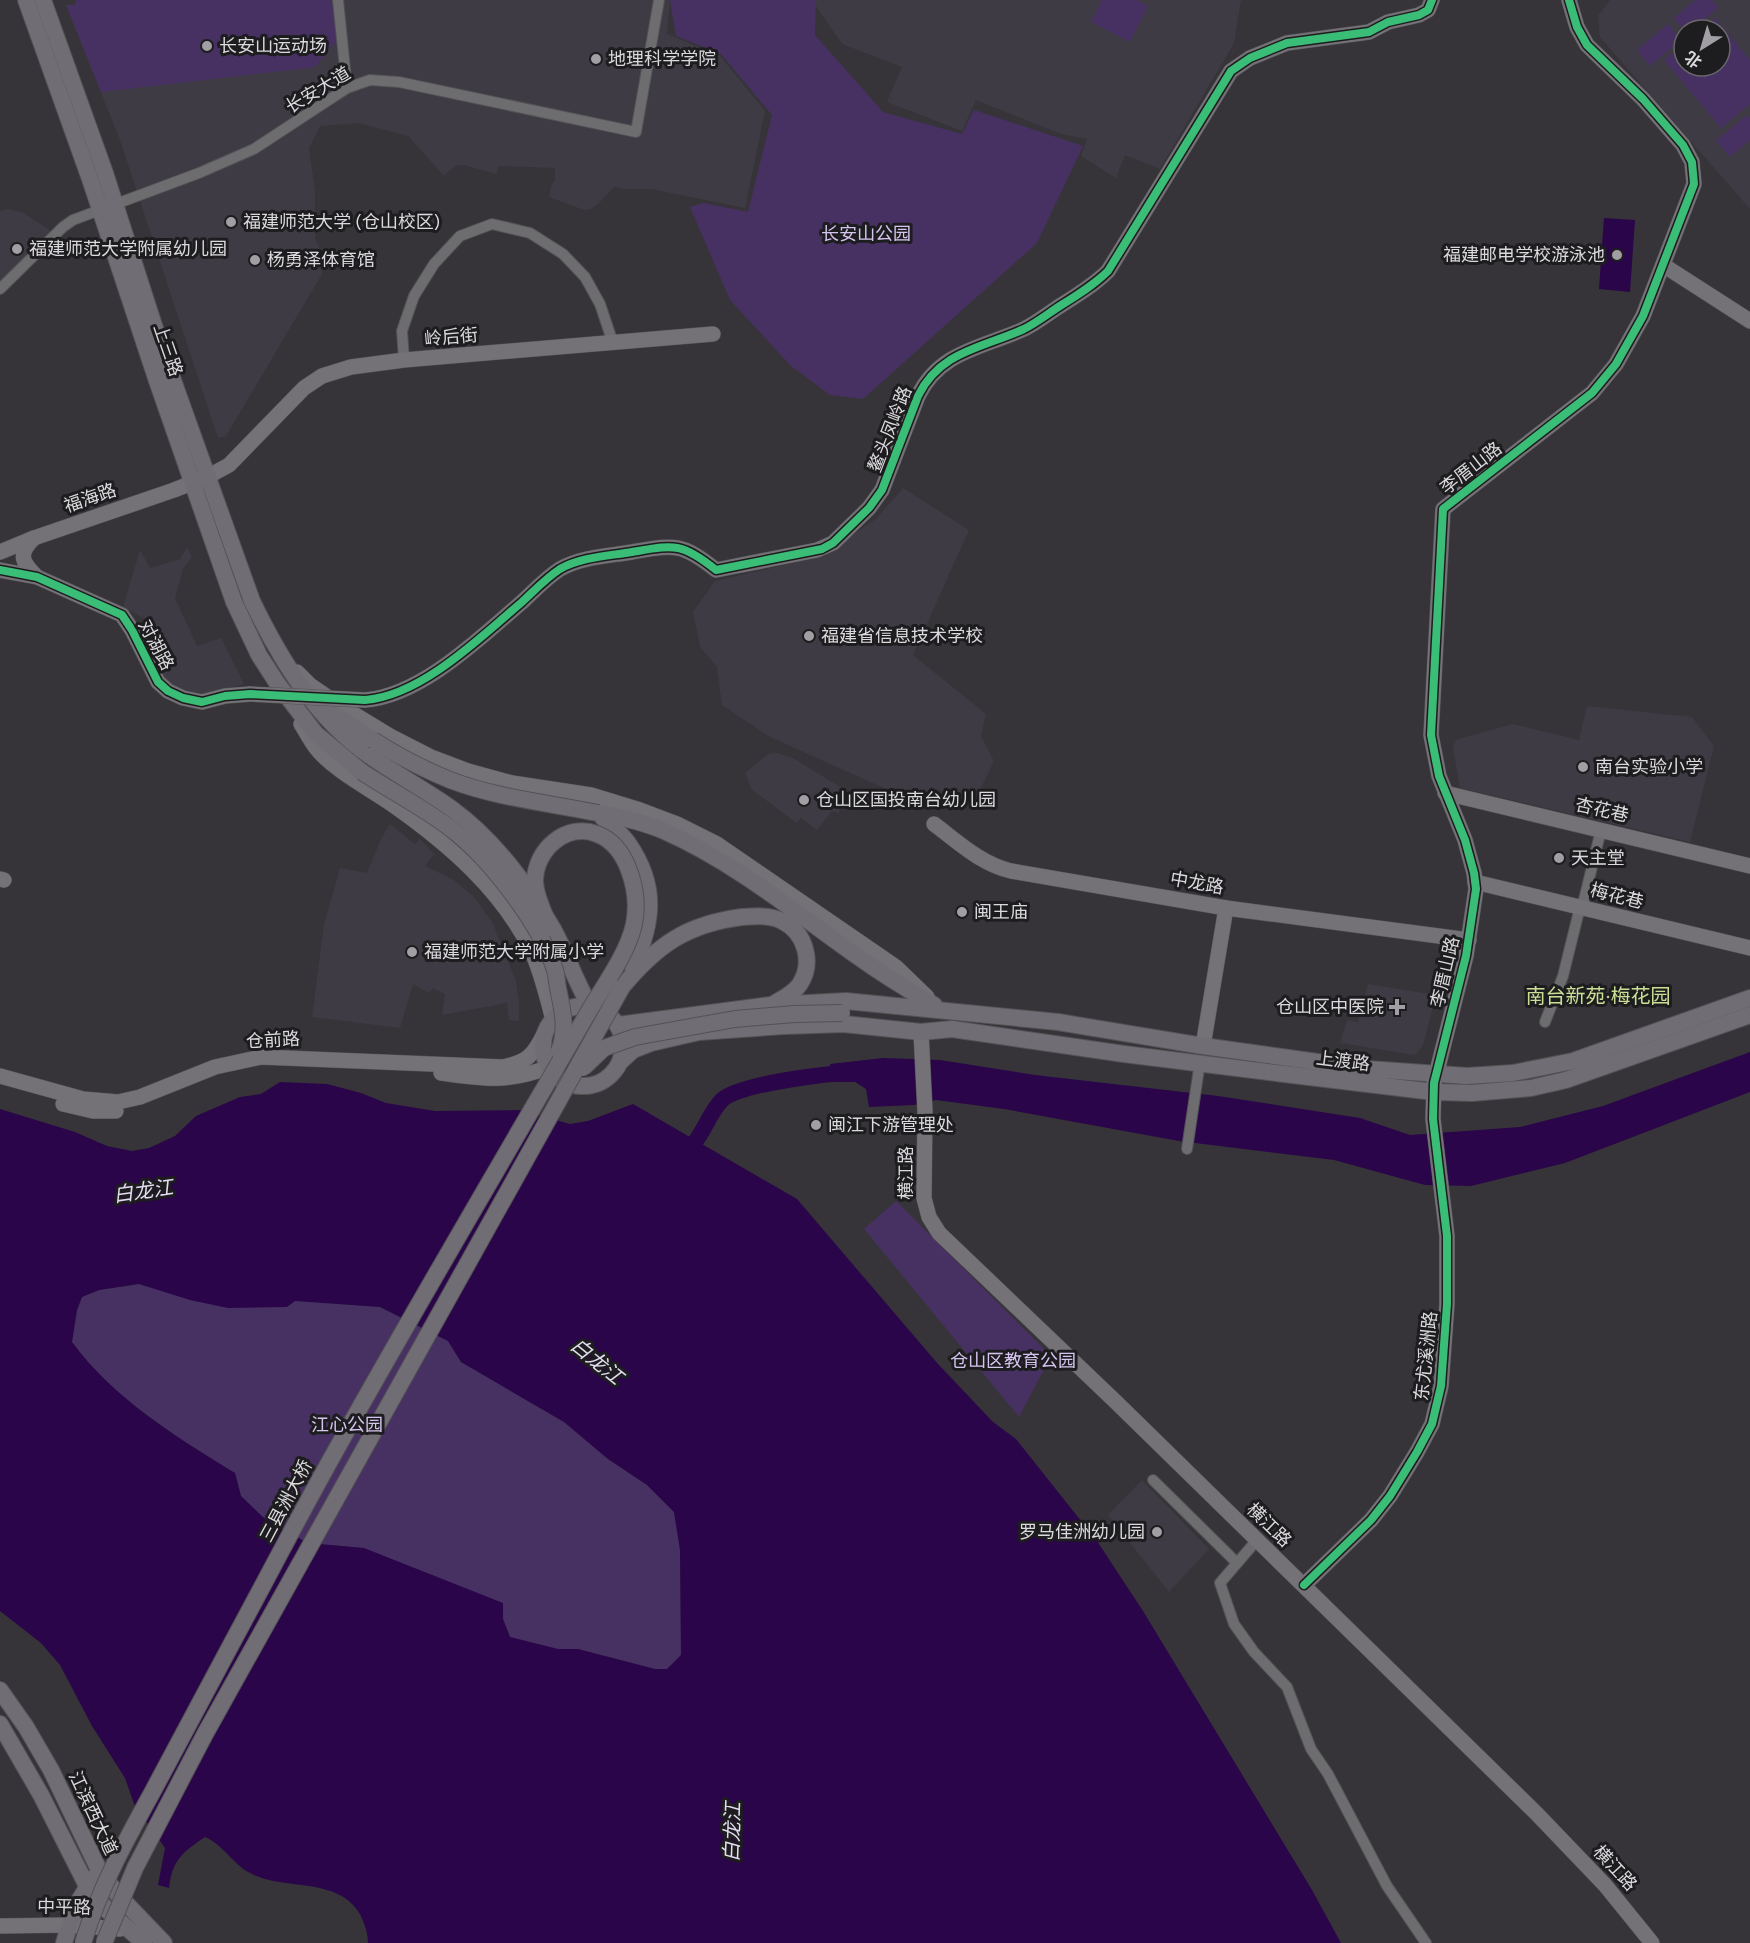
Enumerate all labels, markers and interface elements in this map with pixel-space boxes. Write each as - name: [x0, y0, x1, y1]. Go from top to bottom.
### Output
- north arrow: [1672, 18, 1732, 78]
- place label: 长安山运动场: [219, 35, 327, 57]
- marker: 长安山运动场: [200, 39, 214, 53]
- text: 北: [1681, 47, 1705, 72]
- place label: 地理科学学院: [608, 48, 716, 70]
- marker: 地理科学学院: [589, 52, 603, 66]
- street label: 长安大道: [281, 62, 355, 118]
- place label: 福建师范大学 (仓山校区): [243, 211, 440, 233]
- marker: 福建师范大学 (仓山校区): [224, 215, 238, 229]
- park label: 长安山公园: [821, 223, 911, 245]
- place label: 福建师范大学附属幼儿园: [29, 238, 227, 260]
- marker: 福建师范大学附属幼儿园: [10, 242, 24, 256]
- place label: 福建邮电学校游泳池: [1443, 244, 1605, 266]
- marker: 福建邮电学校游泳池: [1610, 248, 1624, 262]
- place label: 杨勇泽体育馆: [267, 249, 375, 271]
- marker: 杨勇泽体育馆: [248, 253, 262, 267]
- street label: 上三路: [149, 321, 187, 379]
- street label: 岭后街: [423, 324, 479, 350]
- street label: 鳌头凤岭路: [864, 383, 916, 475]
- street label: 李厝山路: [1436, 437, 1506, 499]
- street label: 福海路: [61, 479, 119, 517]
- street label: 对湖路: [134, 616, 178, 674]
- place label: 福建省信息技术学校: [821, 625, 983, 647]
- marker: 福建省信息技术学校: [802, 629, 816, 643]
- place label: 南台实验小学: [1595, 756, 1703, 778]
- marker: 南台实验小学: [1576, 760, 1590, 774]
- place label: 仓山区国投南台幼儿园: [816, 789, 996, 811]
- marker: 仓山区国投南台幼儿园: [797, 793, 811, 807]
- street label: 杏花巷: [1573, 793, 1631, 827]
- place label: 天主堂: [1571, 847, 1625, 869]
- marker: 天主堂: [1552, 851, 1566, 865]
- street label: 中龙路: [1169, 867, 1225, 899]
- street label: 梅花巷: [1588, 879, 1646, 913]
- place label: 闽王庙: [974, 901, 1028, 923]
- marker: 闽王庙: [955, 905, 969, 919]
- street label: 李厝山路: [1426, 934, 1464, 1010]
- place label: 福建师范大学附属小学: [424, 941, 604, 963]
- marker: 福建师范大学附属小学: [405, 945, 419, 959]
- district label: 南台新苑·梅花园: [1525, 984, 1671, 1008]
- place label: 仓山区中医院: [1276, 996, 1384, 1018]
- marker: 仓山区中医院: [1388, 998, 1406, 1016]
- street label: 仓前路: [245, 1028, 301, 1052]
- street label: 上渡路: [1315, 1047, 1371, 1075]
- place label: 闽江下游管理处: [828, 1114, 954, 1136]
- marker: 闽江下游管理处: [809, 1118, 823, 1132]
- street label: 横江路: [895, 1146, 917, 1200]
- water label: 白龙江: [112, 1175, 176, 1207]
- street label: 东尤溪洲路: [1410, 1310, 1442, 1402]
- water label: 白龙江: [566, 1333, 629, 1390]
- park label: 仓山区教育公园: [950, 1350, 1076, 1372]
- park label: 江心公园: [311, 1414, 383, 1436]
- street label: 三县洲大桥: [255, 1456, 317, 1546]
- street label: 横江路: [1242, 1498, 1296, 1552]
- place label: 罗马佳洲幼儿园: [1019, 1521, 1145, 1543]
- marker: 罗马佳洲幼儿园: [1150, 1525, 1164, 1539]
- street label: 江滨西大道: [64, 1768, 122, 1858]
- water label: 白龙江: [719, 1800, 745, 1862]
- street label: 横江路: [1589, 1841, 1641, 1895]
- street label: 中平路: [37, 1896, 91, 1918]

